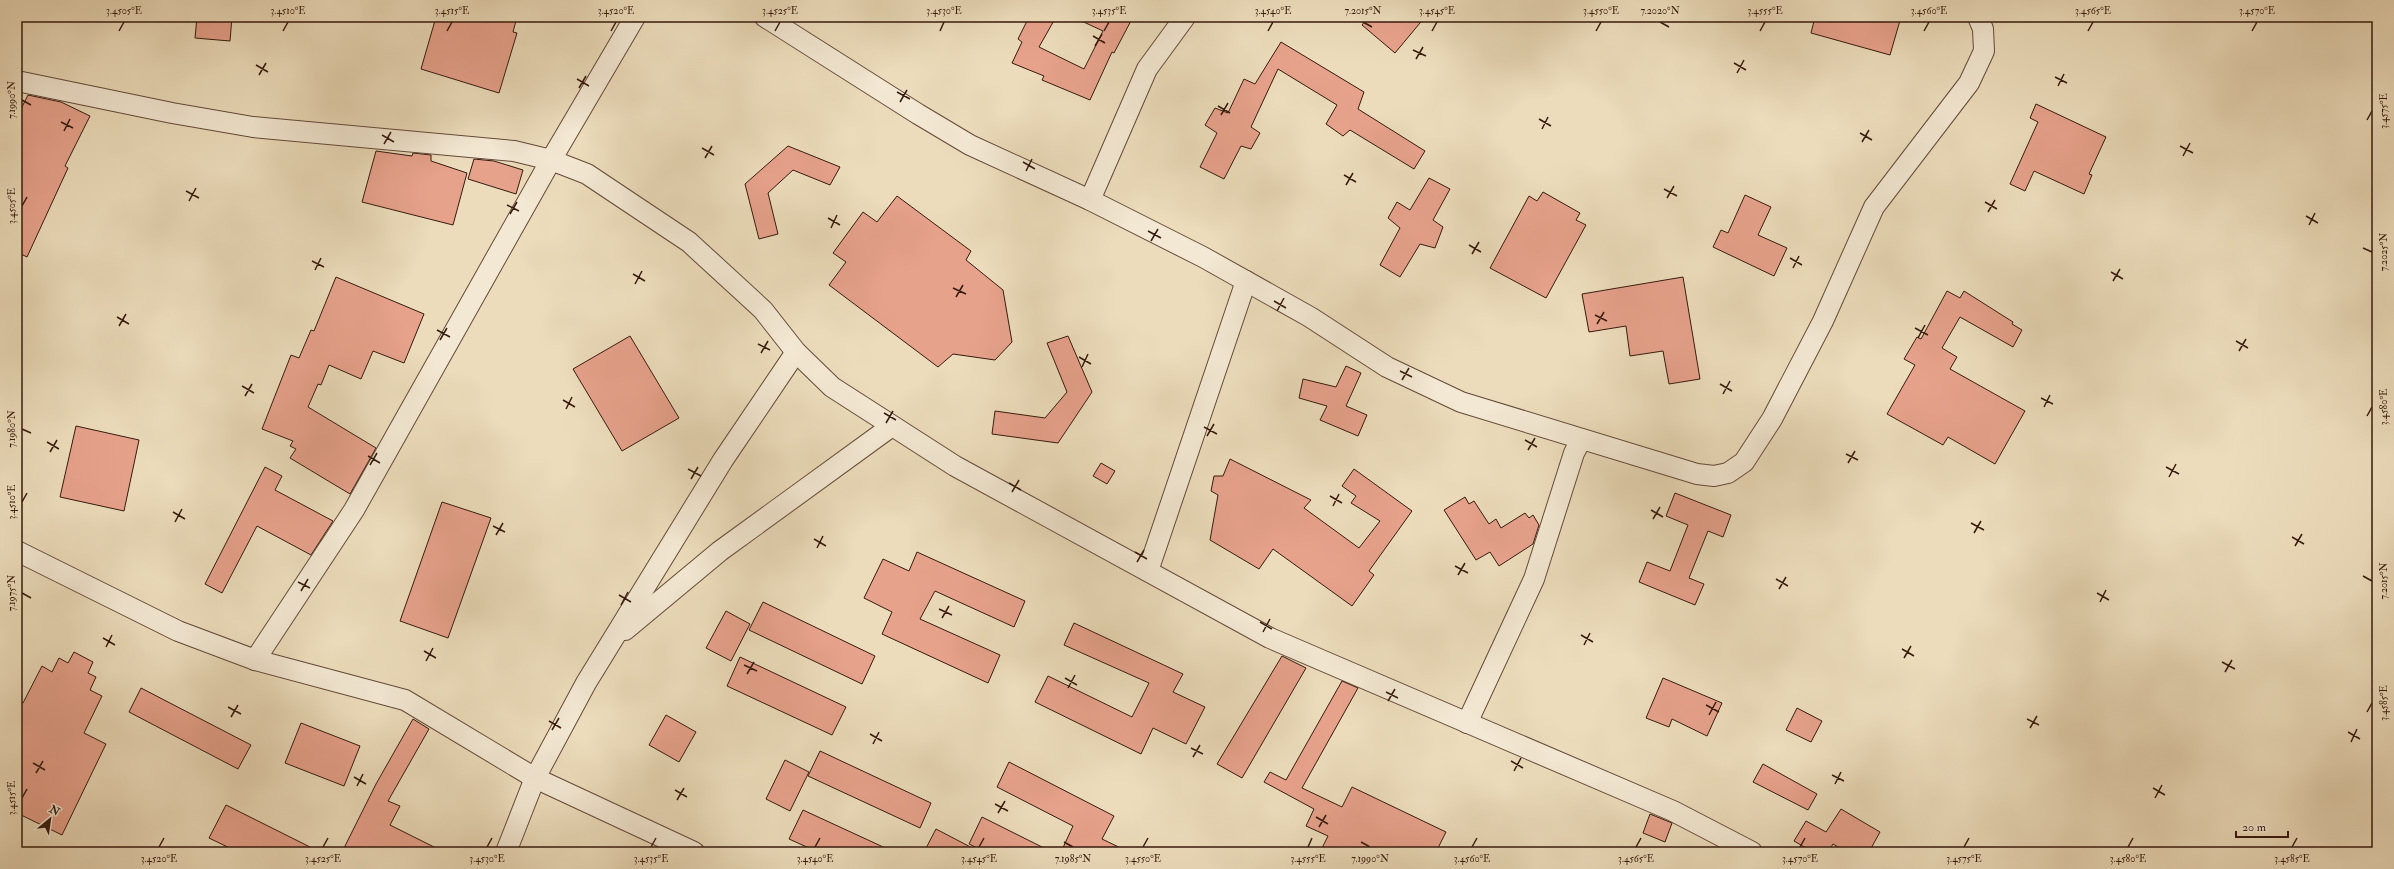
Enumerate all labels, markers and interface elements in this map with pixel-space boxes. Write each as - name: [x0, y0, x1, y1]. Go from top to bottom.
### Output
- text: 3.4505°E: [106, 5, 142, 17]
- text: 3.4510°E: [270, 5, 306, 17]
- text: 3.4515°E: [435, 5, 469, 17]
- text: 3.4520°E: [598, 5, 634, 17]
- text: 3.4525°E: [762, 5, 798, 17]
- text: 3.4530°E: [926, 5, 962, 17]
- text: 3.4535°E: [1092, 5, 1126, 17]
- text: 3.4540°E: [1255, 5, 1291, 17]
- text: 7.2015°N: [1345, 5, 1381, 17]
- text: 3.4545°E: [1419, 5, 1455, 17]
- text: 3.4550°E: [1583, 5, 1619, 17]
- text: 7.2020°N: [1640, 5, 1680, 17]
- text: 3.4555°E: [1747, 5, 1783, 17]
- text: 3.4560°E: [1911, 5, 1947, 17]
- text: 3.4565°E: [2075, 5, 2111, 17]
- text: 3.4570°E: [2239, 5, 2275, 17]
- text: 7.1990°N: [6, 81, 18, 119]
- text: 3.4575°E: [2378, 93, 2390, 129]
- text: 3.4505°E: [6, 188, 18, 224]
- text: 7.2025°N: [2378, 233, 2390, 271]
- text: 3.4580°E: [2378, 389, 2390, 425]
- text: 7.1980°N: [6, 410, 18, 448]
- text: 3.4510°E: [6, 484, 18, 520]
- text: 7.2015°N: [2378, 563, 2390, 599]
- text: 7.1975°N: [6, 575, 18, 611]
- text: 3.4585°E: [2378, 685, 2390, 721]
- text: 3.4515°E: [6, 781, 18, 815]
- north arrow: [30, 799, 70, 839]
- text: N: [46, 802, 63, 819]
- scale bar: [2236, 813, 2288, 839]
- text: 20 m: [2242, 820, 2267, 835]
- text: 3.4520°E: [141, 853, 177, 865]
- text: 3.4525°E: [305, 853, 341, 865]
- text: 3.4530°E: [469, 853, 505, 865]
- text: 3.4535°E: [634, 853, 668, 865]
- text: 3.4540°E: [797, 853, 833, 865]
- text: 3.4545°E: [961, 853, 997, 865]
- text: 7.1985°N: [1055, 853, 1091, 865]
- text: 3.4550°E: [1125, 853, 1161, 865]
- text: 3.4555°E: [1290, 853, 1326, 865]
- text: 7.1990°N: [1351, 853, 1389, 865]
- text: 3.4560°E: [1454, 853, 1490, 865]
- text: 3.4565°E: [1618, 853, 1654, 865]
- text: 3.4570°E: [1782, 853, 1818, 865]
- text: 3.4575°E: [1946, 853, 1982, 865]
- text: 3.4580°E: [2110, 853, 2146, 865]
- text: 3.4585°E: [2274, 853, 2310, 865]

